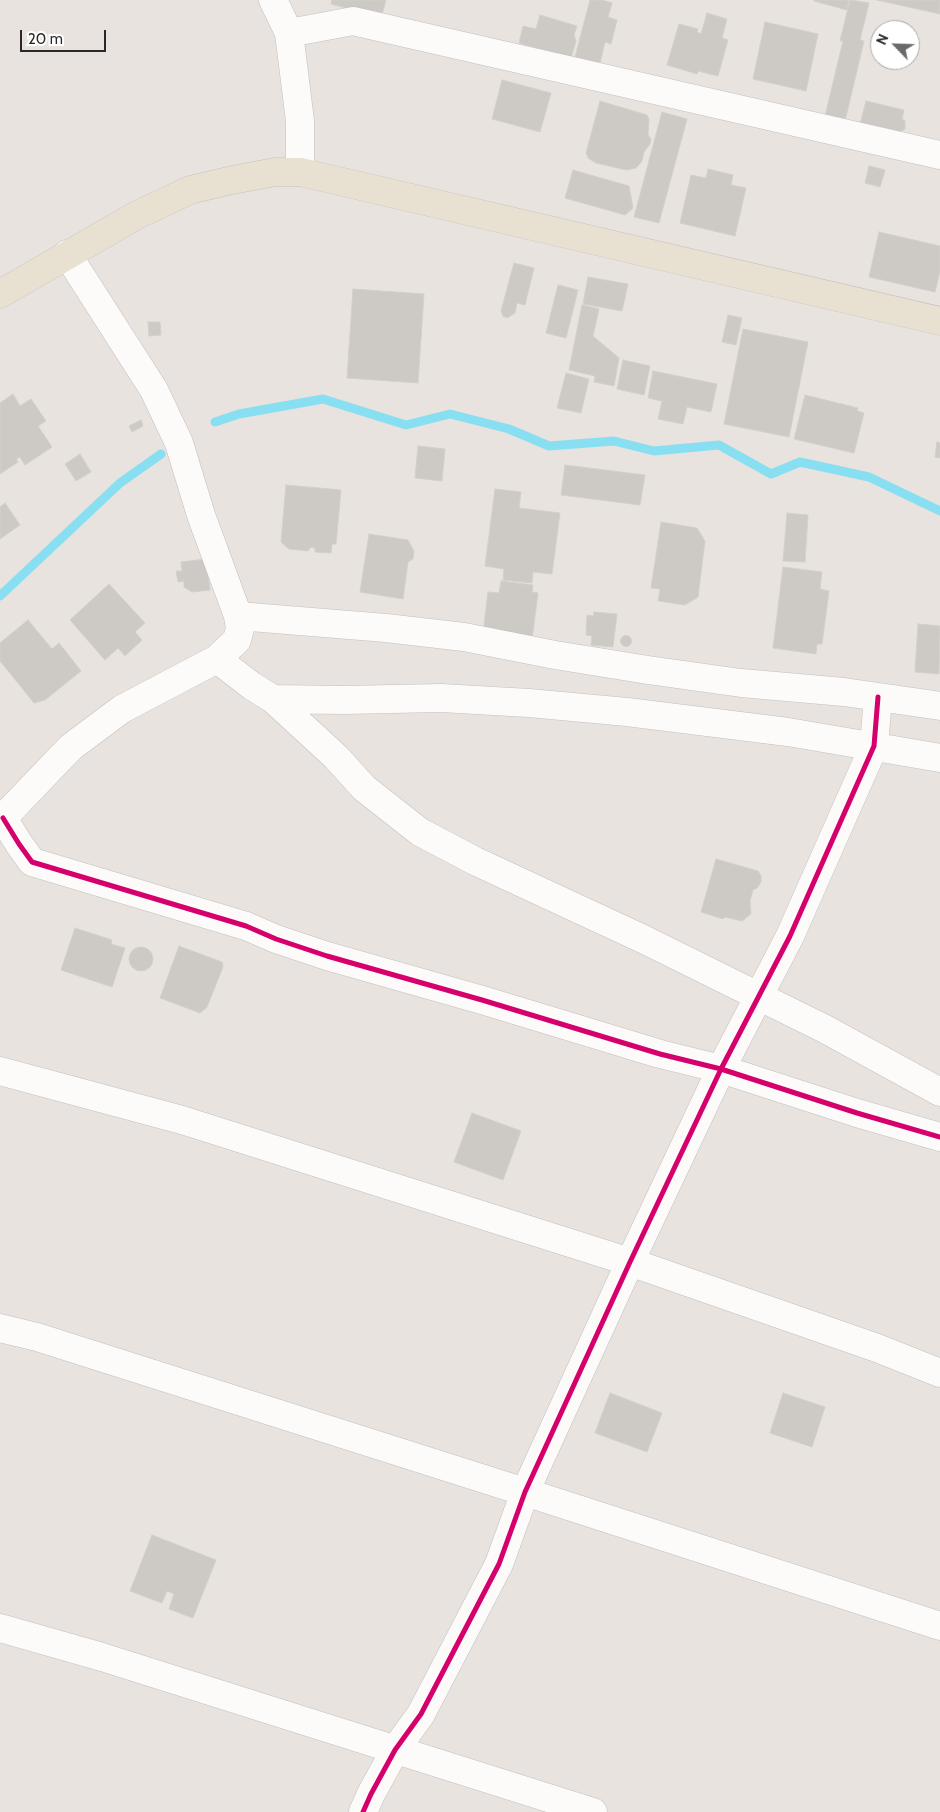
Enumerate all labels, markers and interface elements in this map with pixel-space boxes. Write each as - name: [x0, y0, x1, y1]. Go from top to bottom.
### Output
- scale bar: [22, 20, 109, 52]
- north arrow: [870, 20, 920, 70]
- text: 20 m: [28, 30, 63, 48]
- text: N: [872, 31, 892, 47]

